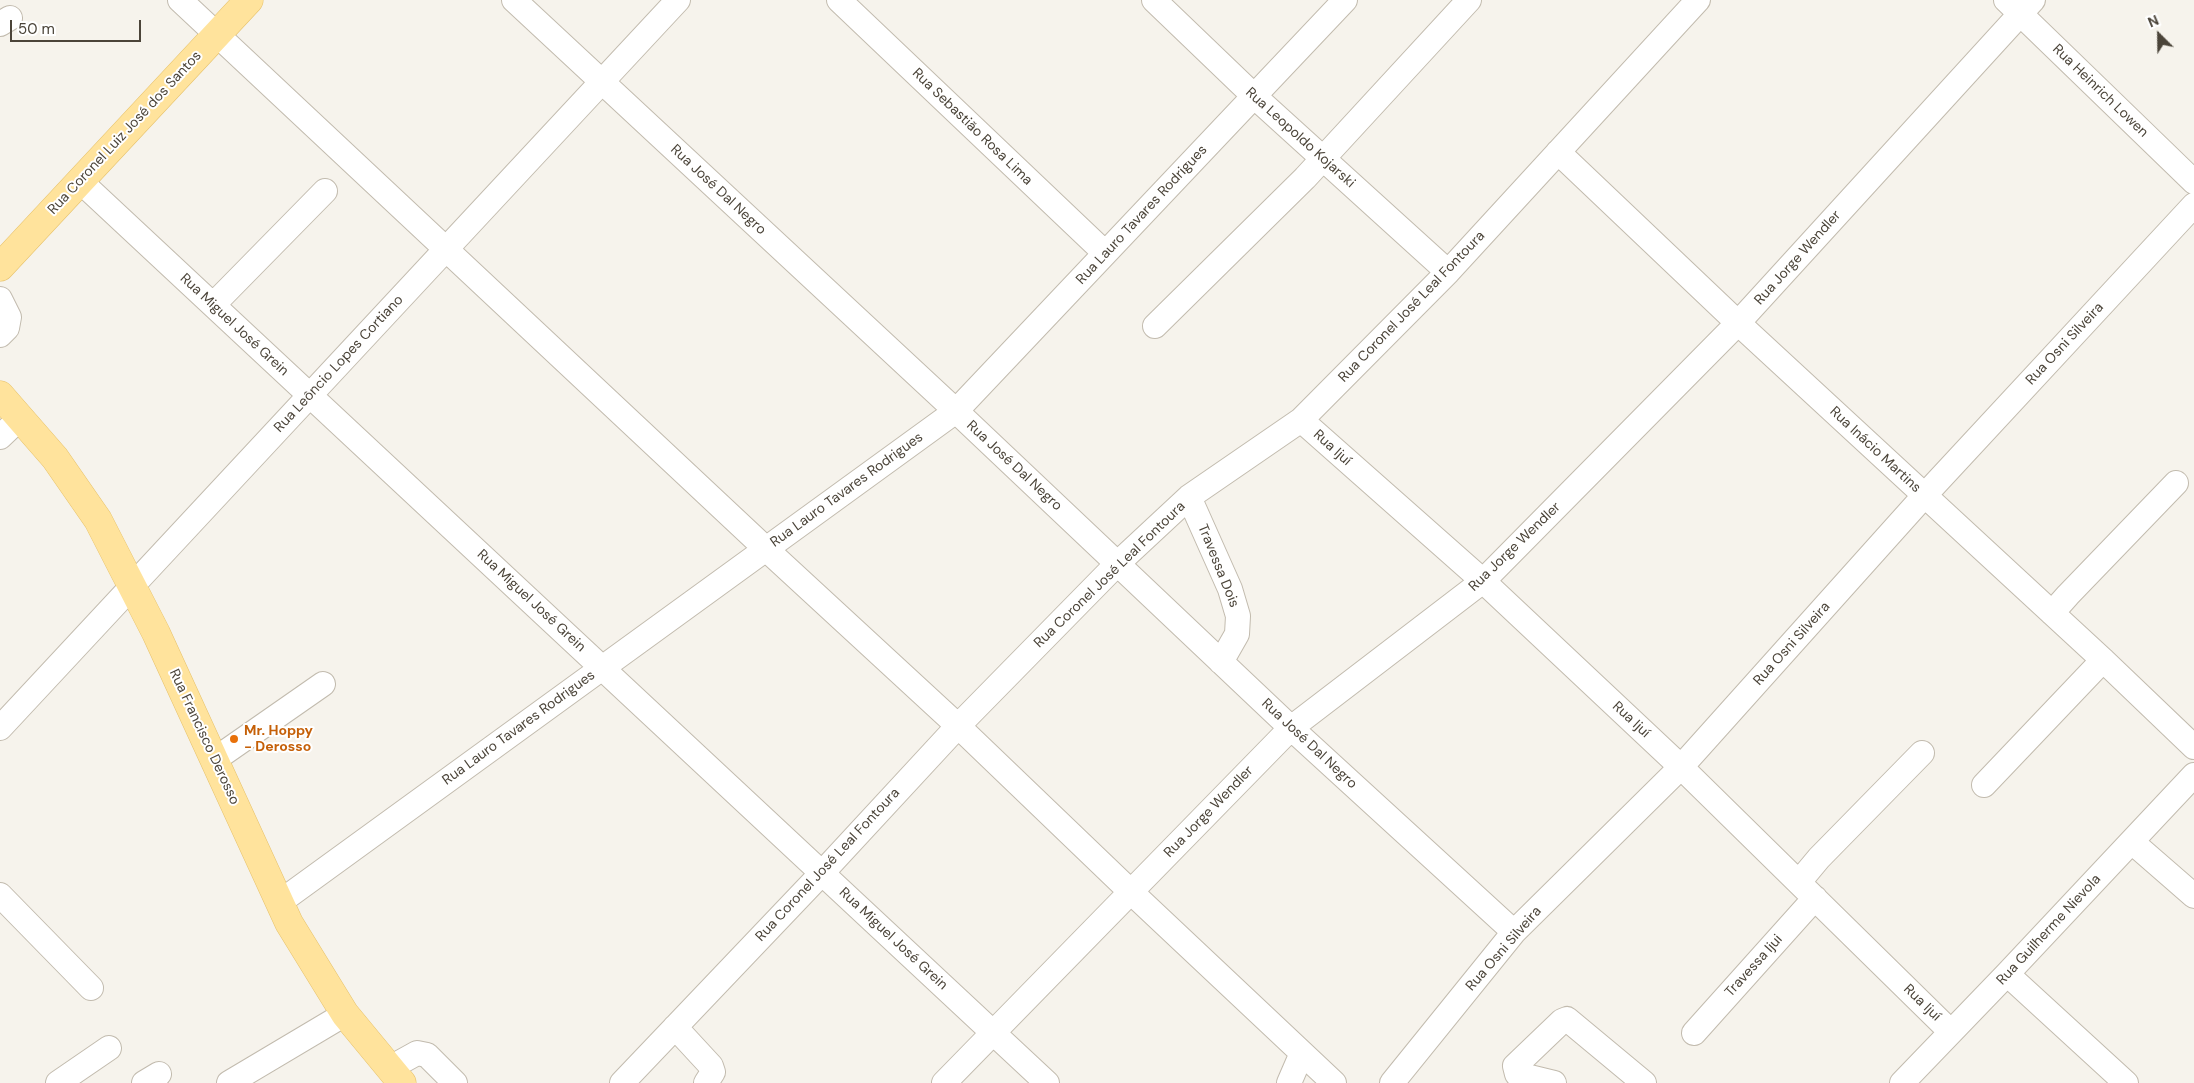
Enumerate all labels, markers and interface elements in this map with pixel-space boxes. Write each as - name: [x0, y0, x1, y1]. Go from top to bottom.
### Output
- scale bar: [12, 10, 144, 42]
- north arrow: [2134, 10, 2184, 60]
- text: N: [2145, 11, 2161, 31]
- text: 50 m: [18, 19, 55, 39]
- street label: Rua Heinrich Lowen: [2049, 41, 2151, 141]
- street label: Rua Coronel Luiz José dos Santos: [45, 48, 205, 218]
- street label: Rua Sebastião Rosa Lima: [908, 65, 1036, 189]
- street label: Rua Leopoldo Kojarski: [1242, 84, 1358, 192]
- street label: Rua José Dal Negro: [667, 141, 769, 239]
- street label: Rua Lauro Tavares Rodrigues: [1073, 142, 1211, 288]
- street label: Rua Jorge Wendler: [1751, 207, 1845, 309]
- street label: Rua Coronel José Leal Fontoura: [1335, 228, 1489, 386]
- street label: Rua Miguel José Grein: [176, 270, 292, 380]
- street label: Rua Leôncio Lopes Cortiano: [271, 292, 407, 436]
- street label: Rua Osni Silveira: [2023, 299, 2107, 389]
- street label: Rua Inácio Martins: [1826, 403, 1924, 497]
- street label: Rua José Dal Negro: [963, 417, 1065, 515]
- street label: Rua Ijuí: [1309, 427, 1355, 469]
- street label: Rua Lauro Tavares Rodrigues: [767, 429, 927, 551]
- street label: Rua Coronel José Leal Fontoura: [1031, 498, 1189, 652]
- street label: Rua Jorge Wendler: [1466, 499, 1564, 595]
- street label: Travessa Dois: [1194, 522, 1242, 610]
- street label: Rua Miguel José Grein: [473, 546, 589, 656]
- street label: Rua Osni Silveira: [1750, 599, 1834, 689]
- street label: Rua Francisco Derosso: [165, 667, 243, 807]
- street label: Rua Lauro Tavares Rodrigues: [439, 667, 599, 789]
- street label: Rua José Dal Negro: [1258, 695, 1360, 793]
- street label: Rua Ijuí: [1609, 698, 1653, 742]
- place label: Mr. Hoppy - Derosso: [244, 723, 313, 756]
- marker: Mr. Hoppy - Derosso: [228, 733, 240, 745]
- street label: Rua Jorge Wendler: [1161, 763, 1257, 861]
- street label: Rua Coronel José Leal Fontoura: [752, 785, 904, 945]
- street label: Rua Guilherme Nievola: [1993, 871, 2105, 989]
- street label: Rua Miguel José Grein: [835, 884, 951, 994]
- street label: Rua Osni Silveira: [1463, 903, 1545, 995]
- street label: Travessa Ijui: [1722, 931, 1786, 1001]
- street label: Rua Ijuí: [1900, 981, 1944, 1025]

